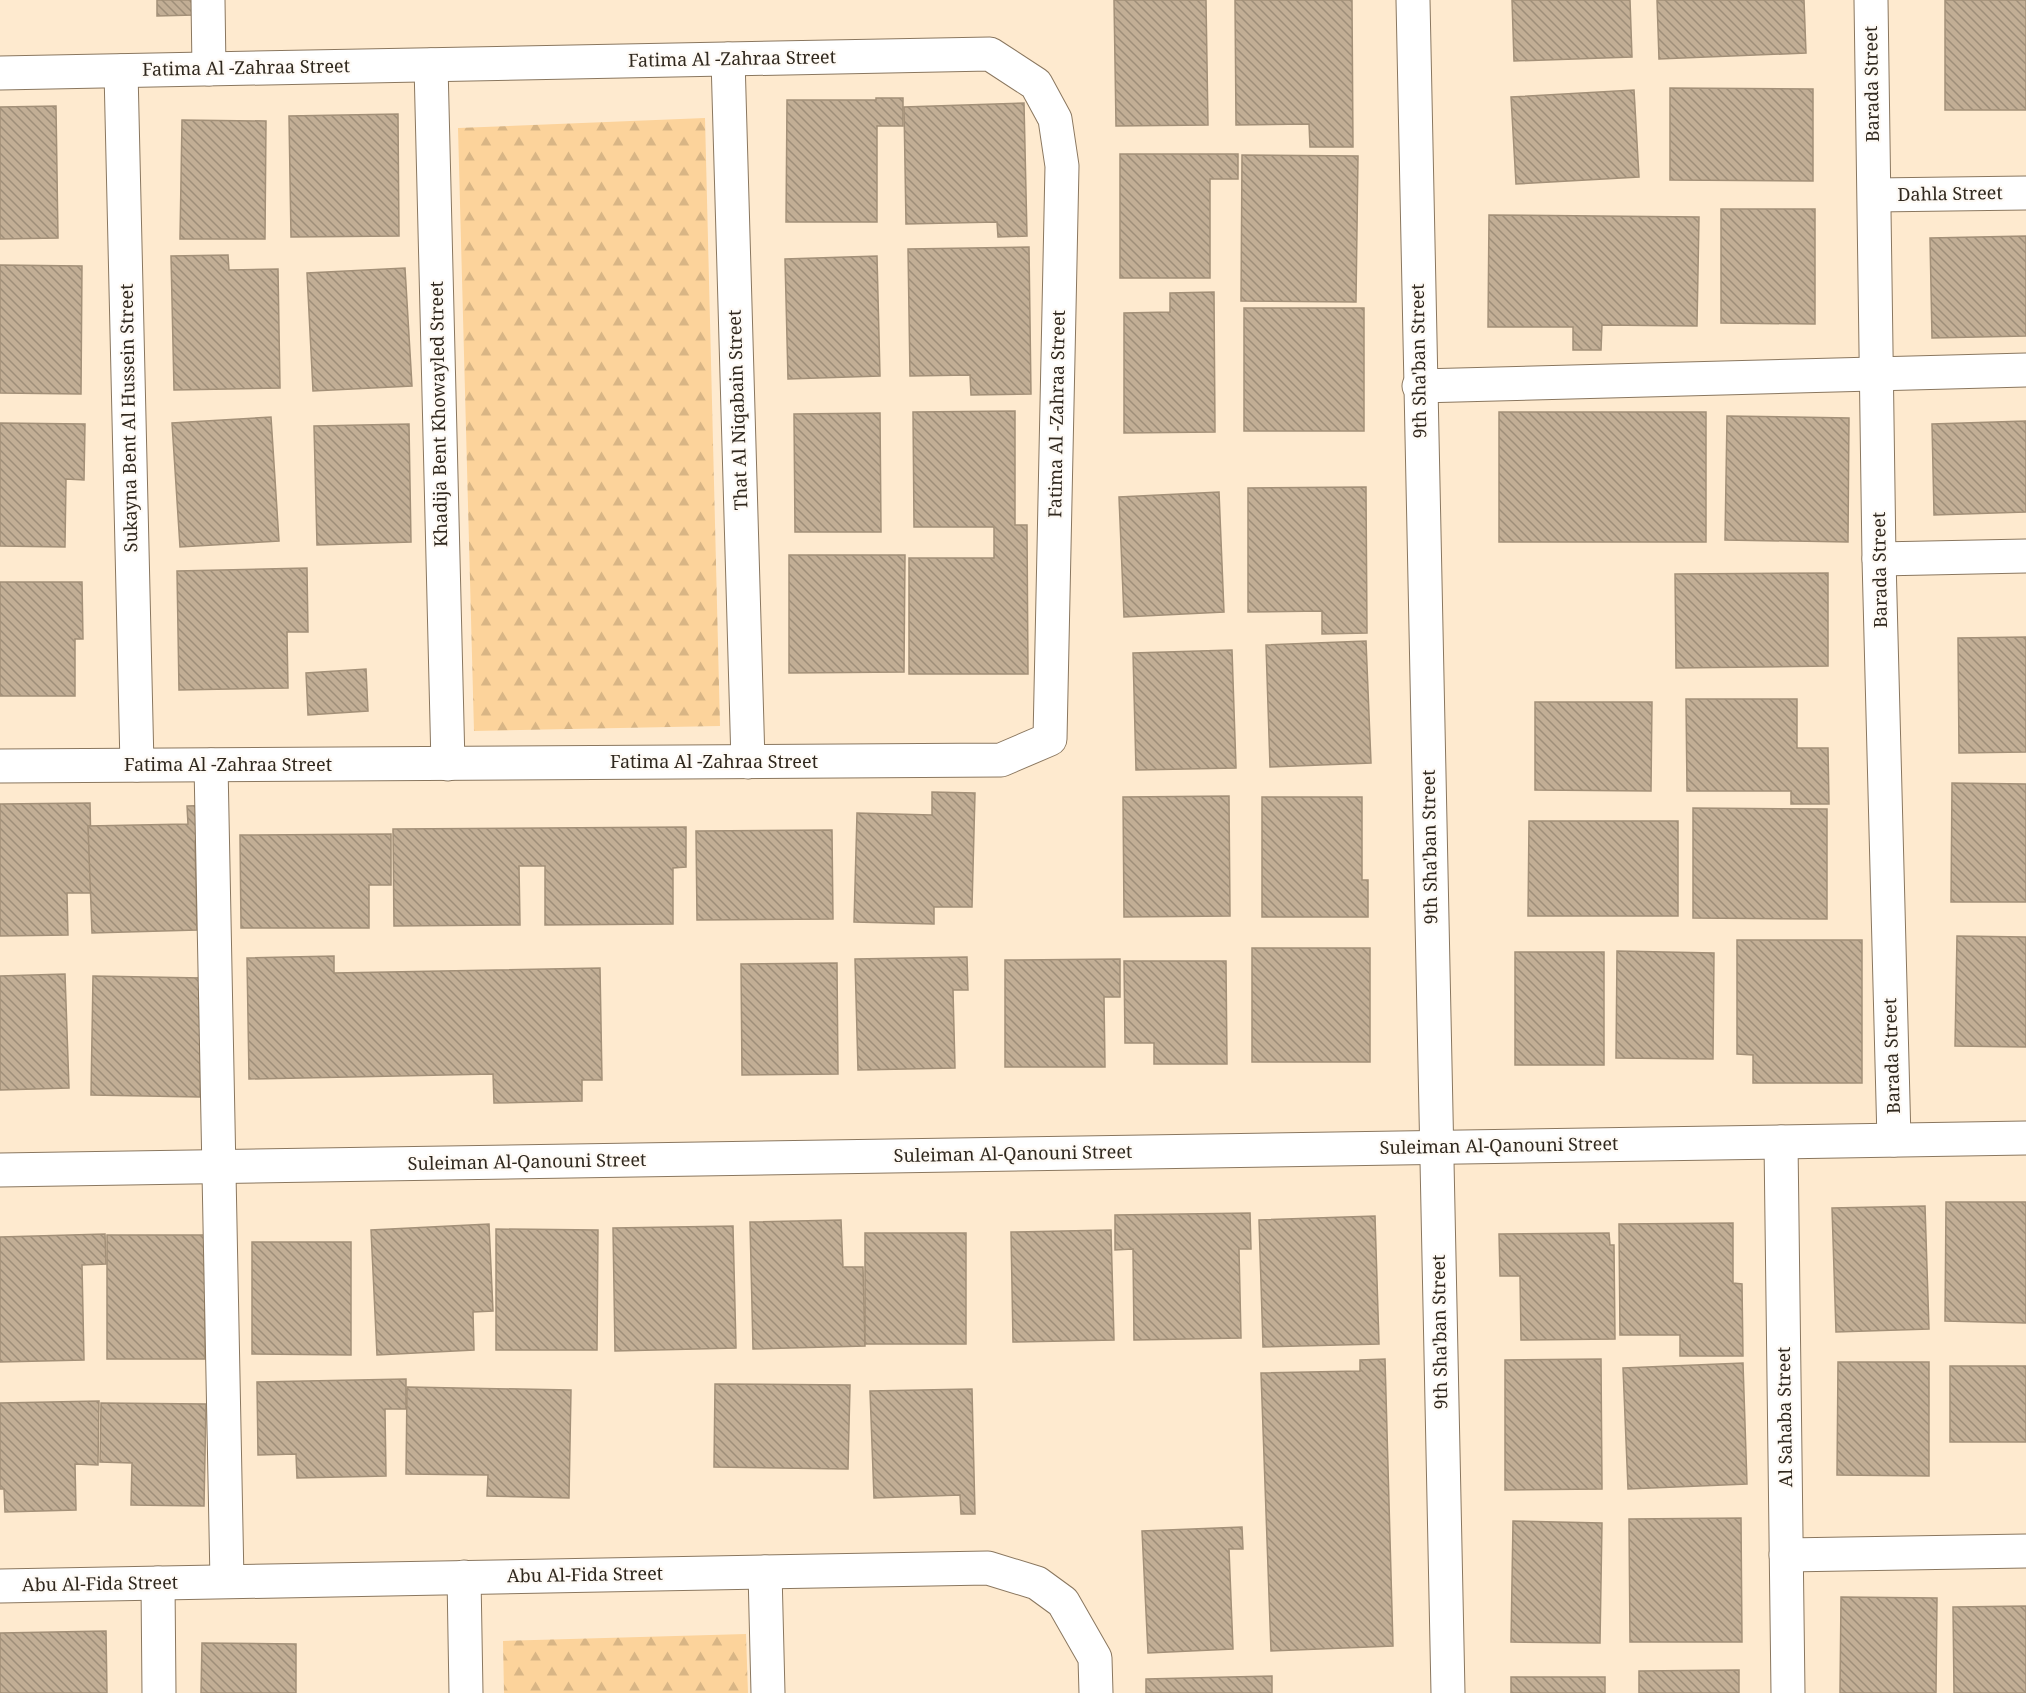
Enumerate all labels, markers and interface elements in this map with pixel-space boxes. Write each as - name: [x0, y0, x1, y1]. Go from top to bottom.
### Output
- street label: Barada Street: [1858, 26, 1884, 142]
- street label: Fatima Al -Zahraa Street: [628, 44, 836, 72]
- street label: Fatima Al -Zahraa Street: [142, 53, 350, 81]
- street label: Dahla Street: [1897, 180, 2003, 206]
- street label: Khadija Bent Khowayled Street: [424, 281, 452, 547]
- street label: Sukayna Bent Al Hussein Street: [114, 283, 142, 553]
- street label: 9th Sha'ban Street: [1405, 283, 1431, 439]
- street label: That Al Niqabain Street: [722, 309, 752, 511]
- street label: Fatima Al -Zahraa Street: [1042, 310, 1070, 518]
- street label: Barada Street: [1866, 512, 1892, 628]
- street label: Fatima Al -Zahraa Street: [610, 749, 818, 773]
- street label: Fatima Al -Zahraa Street: [124, 752, 332, 776]
- street label: 9th Sha'ban Street: [1416, 769, 1442, 925]
- street label: Barada Street: [1877, 998, 1905, 1115]
- street label: Suleiman Al-Qanouni Street: [1379, 1131, 1619, 1159]
- street label: Suleiman Al-Qanouni Street: [893, 1139, 1133, 1167]
- street label: Suleiman Al-Qanouni Street: [407, 1147, 647, 1175]
- street label: 9th Sha'ban Street: [1426, 1254, 1452, 1410]
- street label: Al Sahaba Street: [1771, 1347, 1797, 1487]
- street label: Abu Al-Fida Street: [507, 1561, 663, 1587]
- street label: Abu Al-Fida Street: [22, 1570, 178, 1596]

